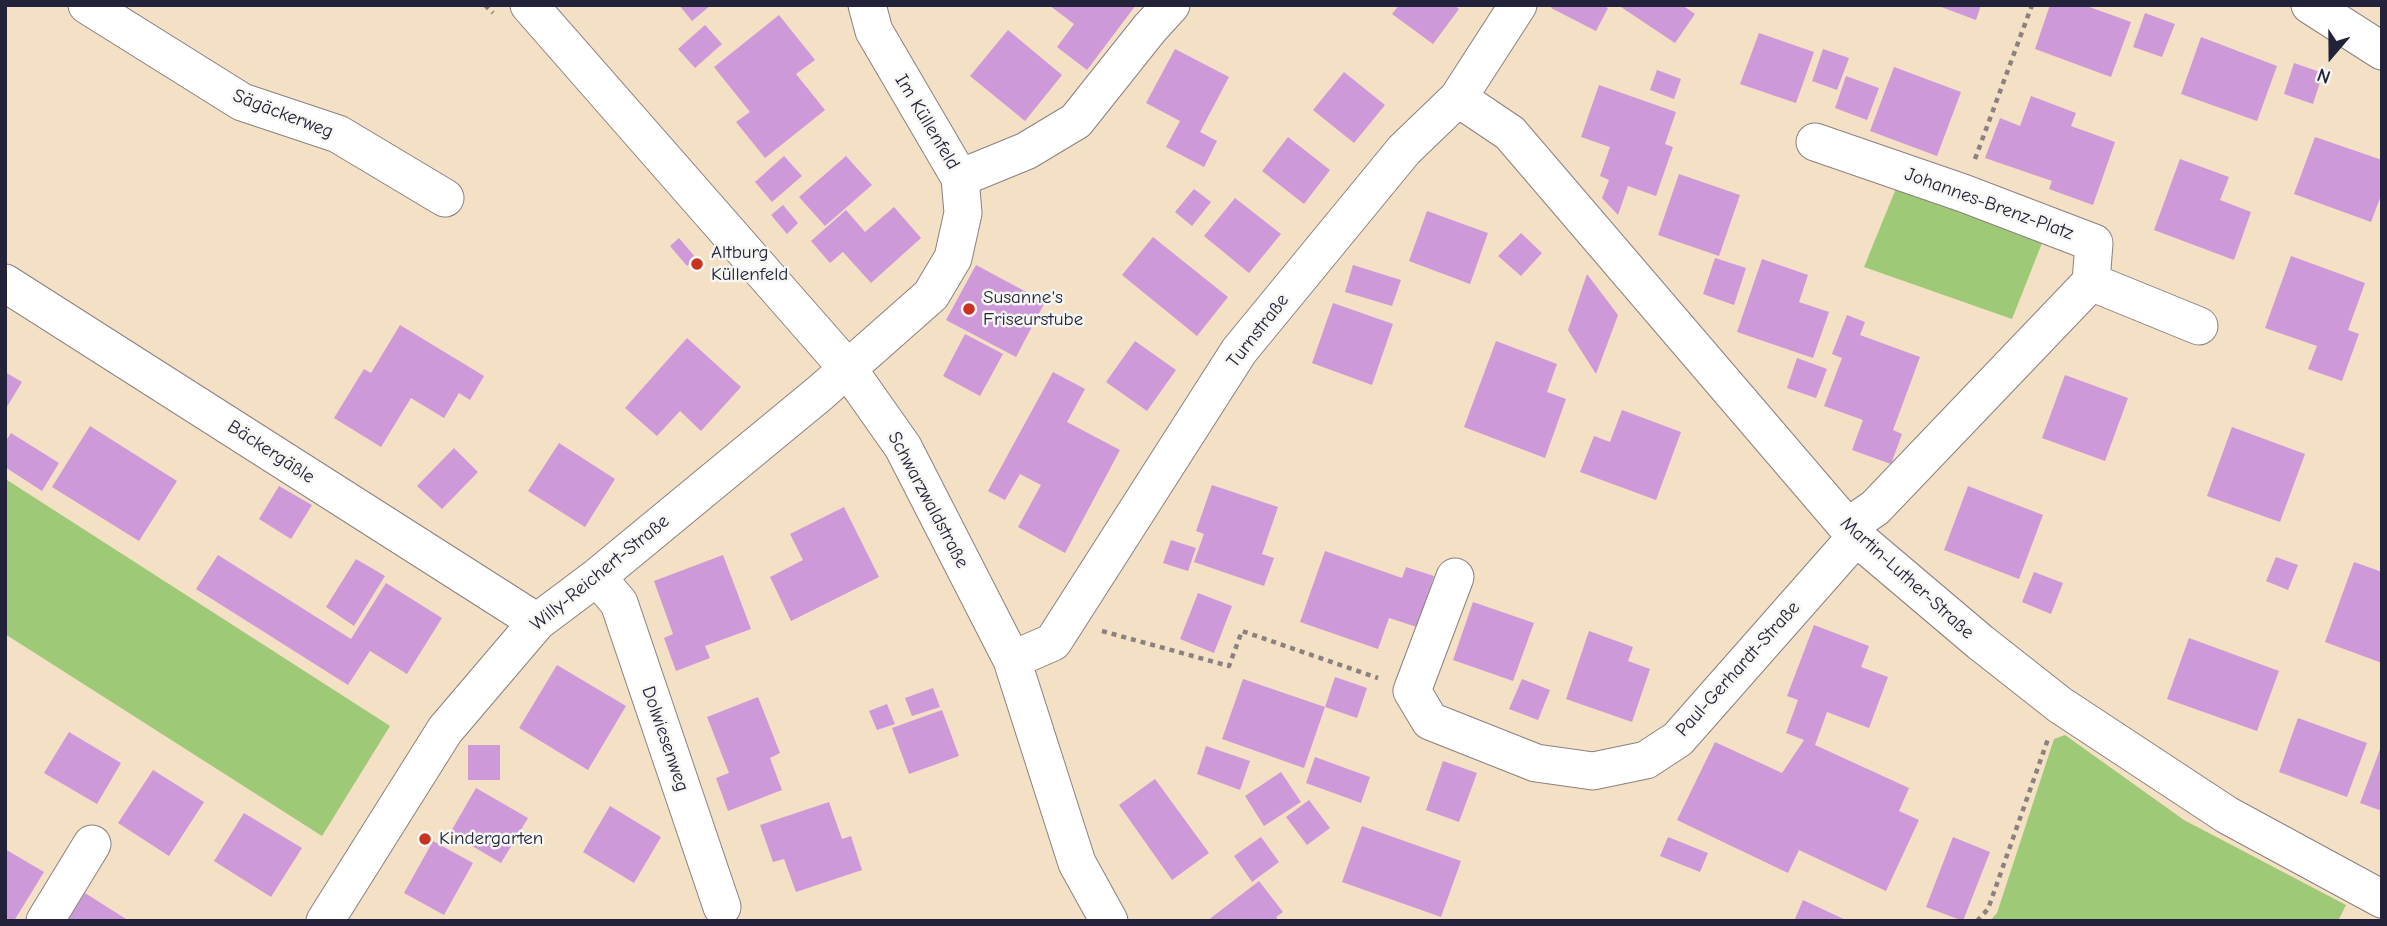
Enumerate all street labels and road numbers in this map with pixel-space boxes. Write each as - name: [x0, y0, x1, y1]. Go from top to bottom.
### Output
- street label: Im Küllenfeld: [890, 70, 964, 174]
- street label: Sägäckerweg: [230, 84, 336, 144]
- street label: Johannes-Brenz-Platz: [1901, 163, 2077, 245]
- street label: Turnstraße: [1222, 290, 1294, 372]
- street label: Bäckergäßle: [223, 415, 319, 489]
- street label: Schwarzwaldstraße: [882, 428, 974, 572]
- street label: Willy-Reichert-Straße: [526, 510, 674, 636]
- street label: Martin-Luther-Straße: [1835, 512, 1979, 644]
- street label: Paul-Gerhardt-Straße: [1671, 597, 1805, 741]
- street label: Dolwiesenweg: [636, 683, 694, 795]

